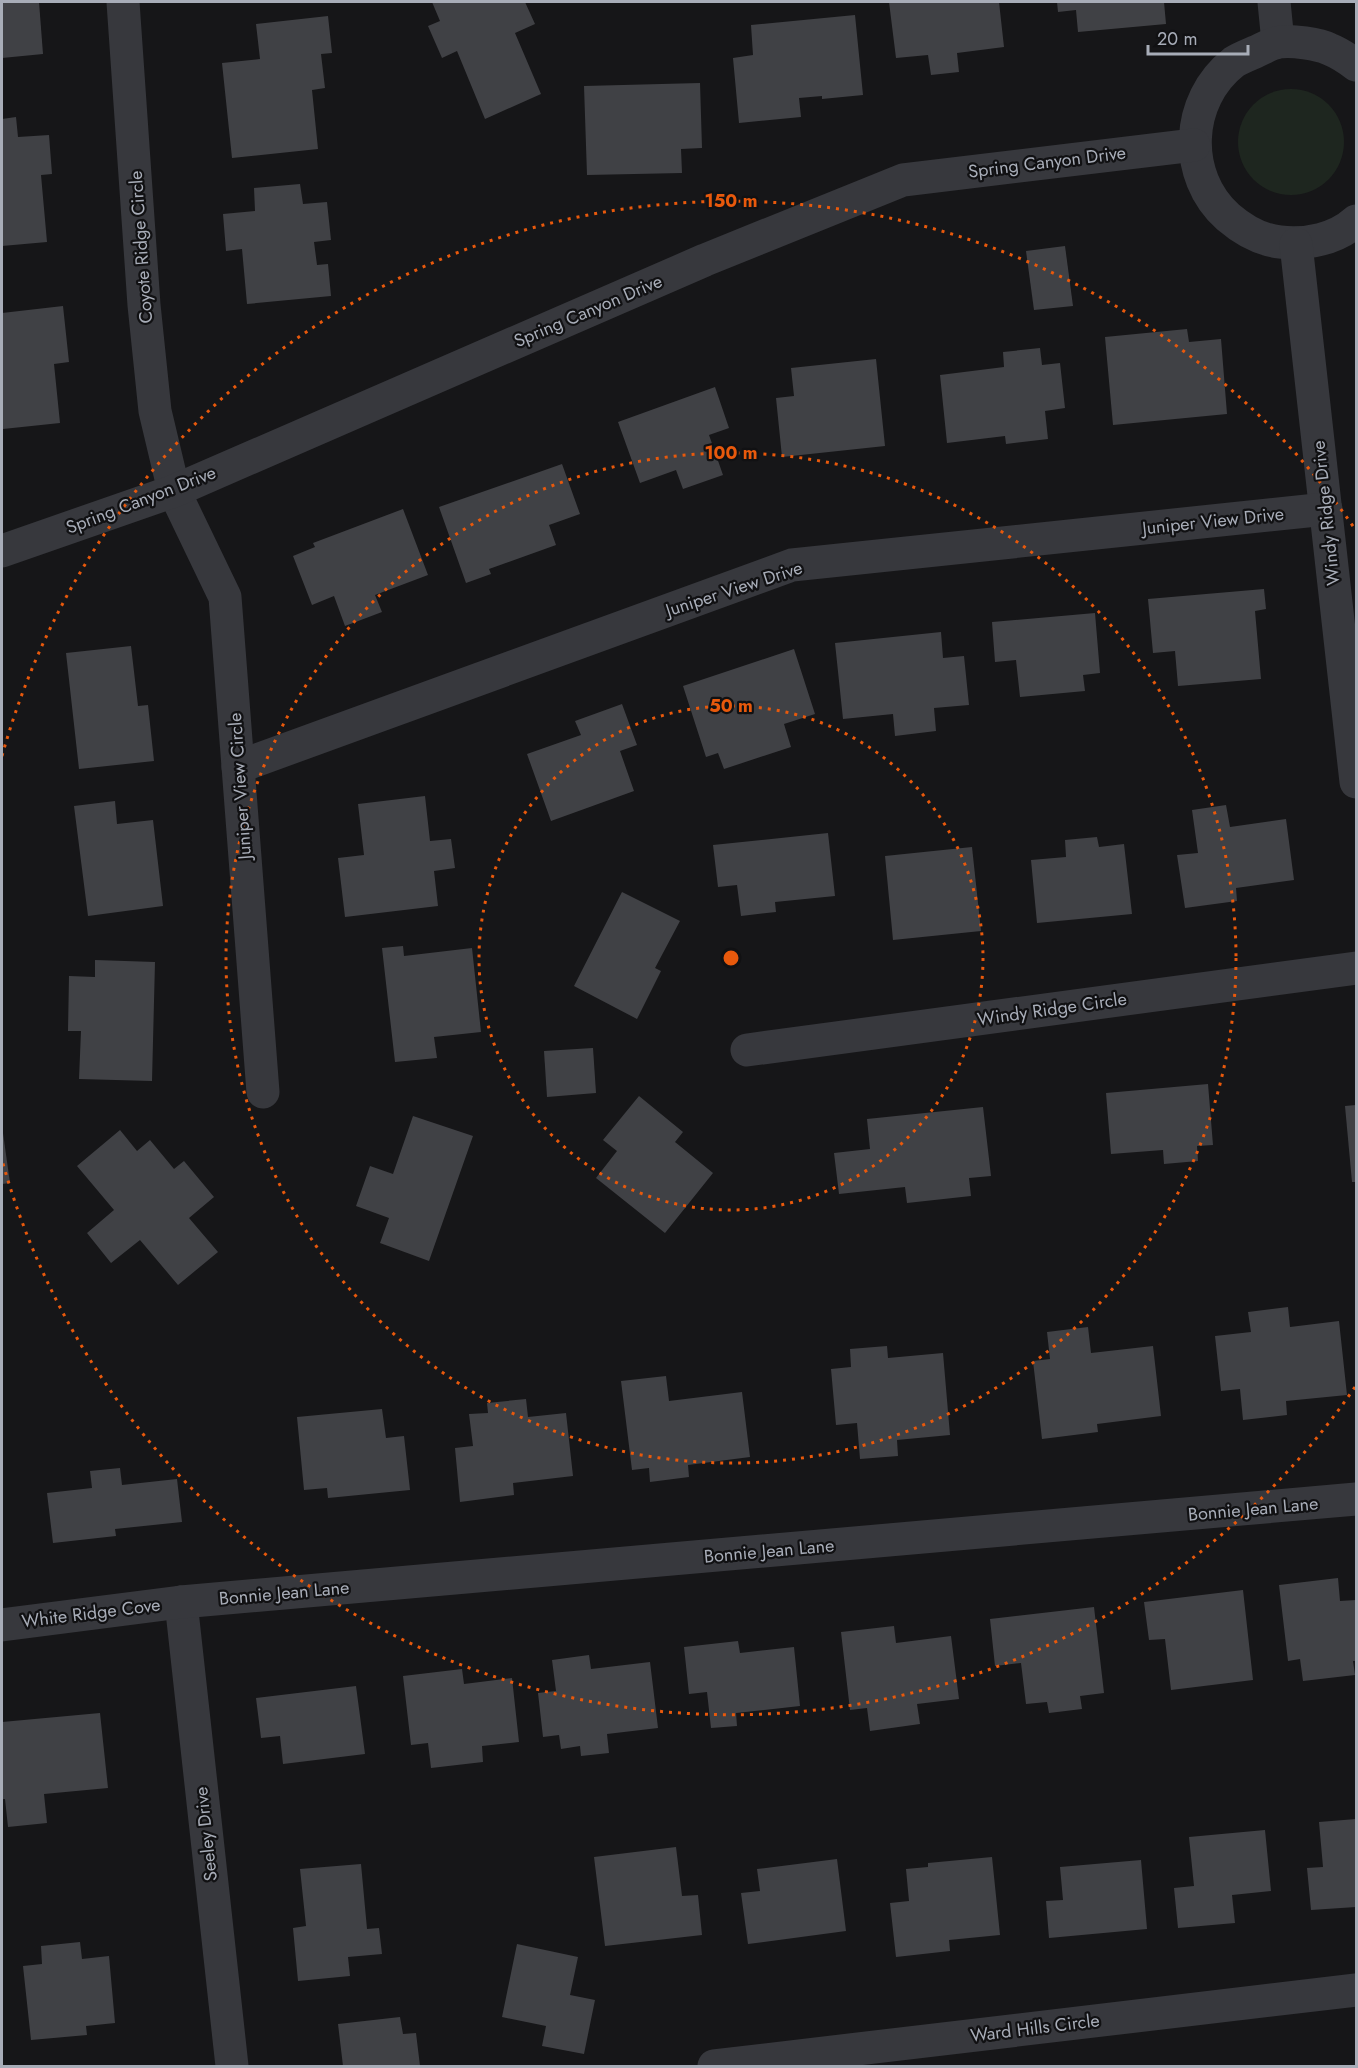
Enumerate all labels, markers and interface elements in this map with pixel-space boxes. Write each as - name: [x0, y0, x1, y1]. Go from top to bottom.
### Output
- scale bar: [1148, 18, 1248, 56]
- text: 20 m: [1157, 26, 1197, 52]
- street label: Spring Canyon Drive: [967, 139, 1127, 185]
- street label: Coyote Ridge Circle: [123, 170, 159, 324]
- text: 150 m: [705, 188, 757, 214]
- street label: Spring Canyon Drive: [510, 268, 666, 354]
- street label: Windy Ridge Drive: [1305, 439, 1347, 587]
- text: 100 m: [704, 440, 758, 466]
- street label: Spring Canyon Drive: [62, 459, 220, 541]
- street label: Juniper View Drive: [1139, 501, 1285, 542]
- street label: Juniper View Drive: [660, 555, 806, 624]
- text: 50 m: [709, 693, 753, 719]
- street label: Juniper View Circle: [222, 712, 258, 862]
- centre of rings: [721, 948, 741, 968]
- street label: Windy Ridge Circle: [976, 986, 1128, 1032]
- street label: Bonnie Jean Lane: [1187, 1490, 1319, 1528]
- street label: Bonnie Jean Lane: [703, 1532, 835, 1570]
- street label: Bonnie Jean Lane: [218, 1574, 350, 1612]
- street label: White Ridge Cove: [20, 1592, 162, 1634]
- street label: Seeley Drive: [188, 1785, 224, 1883]
- street label: Ward Hills Circle: [969, 2007, 1101, 2049]

